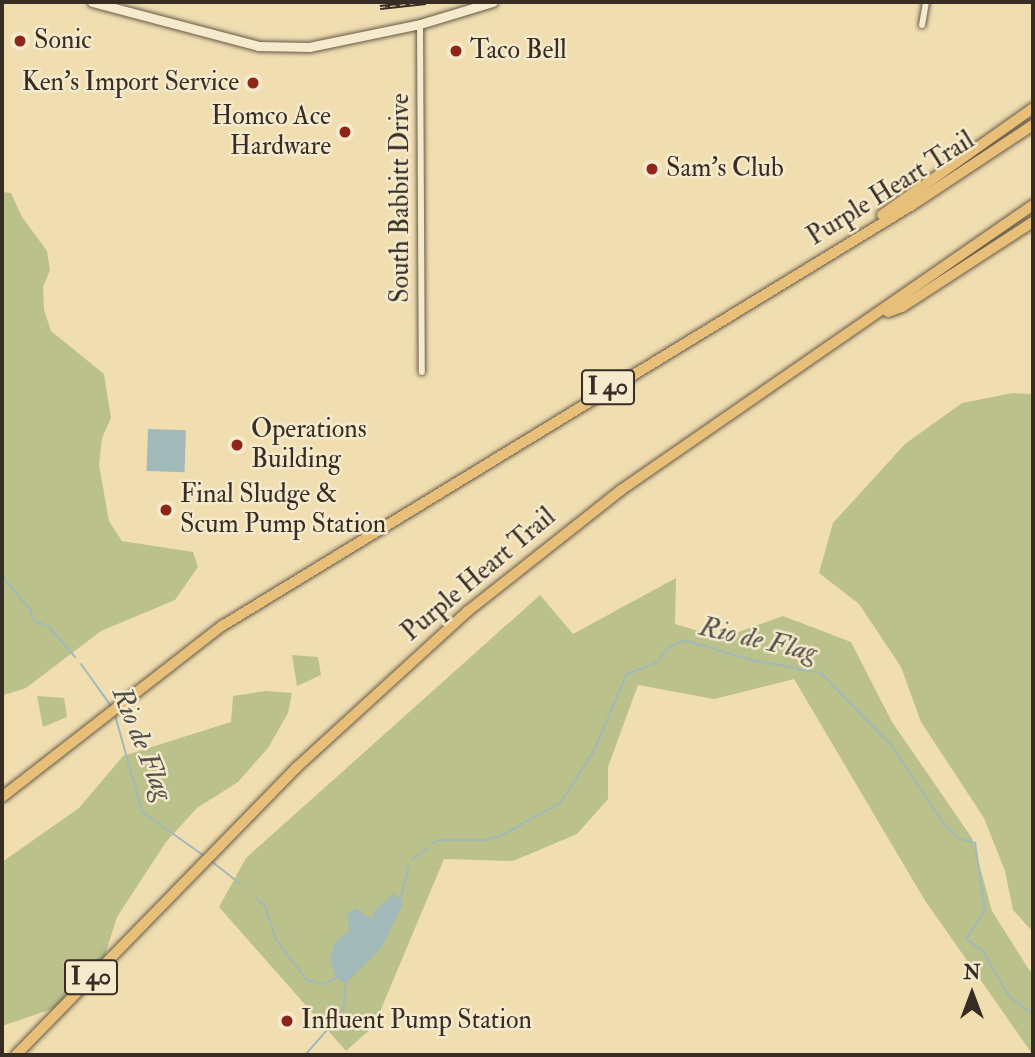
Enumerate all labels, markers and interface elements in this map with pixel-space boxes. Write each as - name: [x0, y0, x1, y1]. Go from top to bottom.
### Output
- place label: Sonic: [34, 25, 92, 57]
- marker: Sonic: [12, 33, 28, 49]
- place label: Taco Bell: [470, 35, 567, 67]
- marker: Taco Bell: [448, 43, 464, 59]
- place label: Ken's Import Service: [22, 67, 239, 99]
- marker: Ken's Import Service: [245, 75, 261, 91]
- street label: South Babbitt Drive: [385, 93, 417, 303]
- place label: Homco Ace Hardware: [211, 101, 331, 162]
- marker: Homco Ace Hardware: [337, 124, 353, 140]
- street label: Purple Heart Trail: [802, 125, 980, 253]
- place label: Sam's Club: [666, 153, 784, 185]
- marker: Sam's Club: [644, 161, 660, 177]
- road number: I 40: [580, 366, 636, 408]
- place label: Operations Building: [251, 414, 367, 476]
- marker: Operations Building: [229, 437, 245, 453]
- place label: Final Sludge & Scum Pump Station: [180, 479, 386, 540]
- marker: Final Sludge & Scum Pump Station: [158, 502, 174, 518]
- street label: Purple Heart Trail: [396, 502, 562, 648]
- water label: Rio de Flag: [696, 610, 820, 670]
- water label: Rio de Flag: [104, 682, 180, 806]
- road number: I 40: [63, 957, 119, 998]
- north arrow: [937, 959, 1007, 1029]
- text: N: [963, 961, 981, 985]
- place label: Influent Pump Station: [301, 1005, 532, 1037]
- marker: Influent Pump Station: [279, 1013, 295, 1029]

